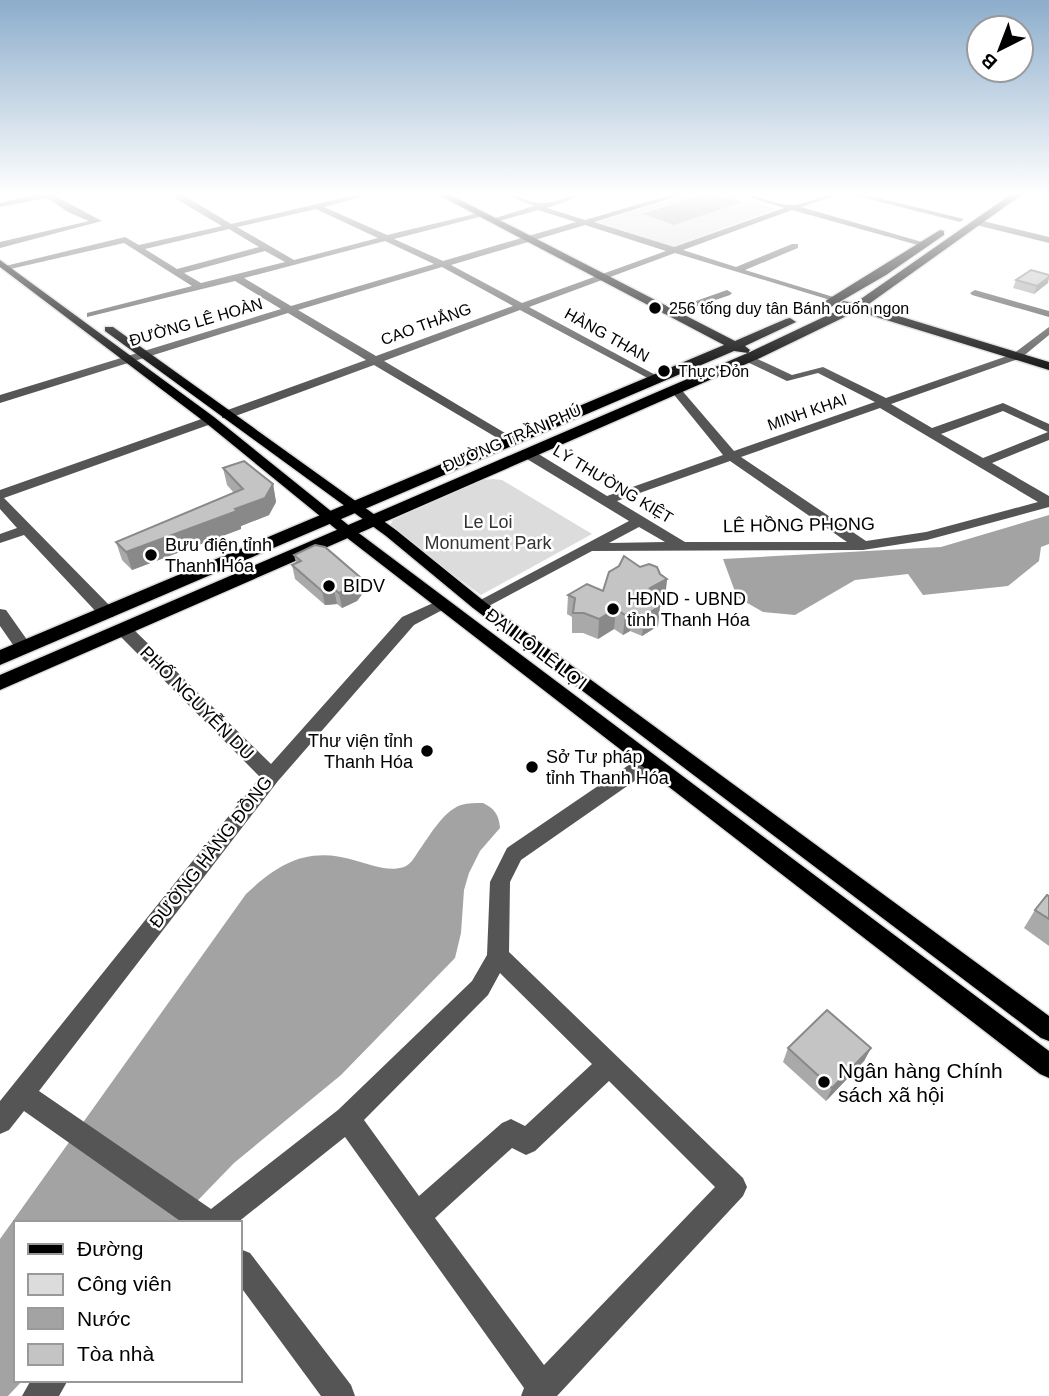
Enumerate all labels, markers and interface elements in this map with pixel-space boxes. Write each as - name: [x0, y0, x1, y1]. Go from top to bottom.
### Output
- north arrow: [965, 14, 1035, 84]
- text: B: [977, 49, 1001, 74]
- street label: ĐƯỜNG LÊ HOÀN: [127, 294, 264, 349]
- street label: CAO THẮNG: [378, 299, 473, 348]
- marker: 256 tống duy tân Bánh cuốn ngon: [647, 300, 663, 316]
- place label: 256 tống duy tân Bánh cuốn ngon: [669, 300, 909, 317]
- street label: HÀNG THAN: [562, 304, 653, 365]
- marker: Thực Đỏn: [656, 363, 672, 379]
- place label: Thực Đỏn: [678, 363, 749, 380]
- street label: MINH KHAI: [765, 391, 849, 433]
- street label: ĐƯỜNG TRẦN PHÚ: [440, 400, 584, 475]
- street label: LÝ THƯỜNG KIỆT: [550, 441, 677, 527]
- park label: Le Loi Monument Park: [424, 512, 553, 553]
- street label: LÊ HỒNG PHONG: [723, 513, 875, 536]
- place label: Bưu điện tỉnh Thanh Hóa: [165, 535, 272, 576]
- marker: Bưu điện tỉnh Thanh Hóa: [143, 547, 159, 563]
- place label: BIDV: [343, 576, 385, 596]
- marker: BIDV: [321, 578, 337, 594]
- place label: HĐND - UBND tỉnh Thanh Hóa: [627, 589, 751, 630]
- marker: HĐND - UBND tỉnh Thanh Hóa: [605, 601, 621, 617]
- street label: ĐẠI LỘ LÊ LỢI: [481, 604, 591, 694]
- street label: PHỐ NGUYỄN DU: [136, 641, 259, 764]
- place label: Thư viện tỉnh Thanh Hóa: [308, 731, 414, 772]
- marker: Thư viện tỉnh Thanh Hóa: [419, 743, 435, 759]
- place label: Sở Tư pháp tỉnh Thanh Hóa: [546, 747, 670, 788]
- marker: Sở Tư pháp tỉnh Thanh Hóa: [524, 759, 540, 775]
- street label: ĐƯỜNG HÀNG ĐỒNG: [145, 772, 276, 932]
- place label: Ngân hàng Chính sách xã hội: [838, 1059, 1003, 1106]
- marker: Ngân hàng Chính sách xã hội: [816, 1074, 832, 1090]
- legend: [14, 1221, 242, 1382]
- text: Đường: [77, 1237, 143, 1260]
- text: Công viên: [77, 1272, 172, 1295]
- text: Nước: [77, 1307, 131, 1330]
- text: Tòa nhà: [77, 1342, 154, 1365]

